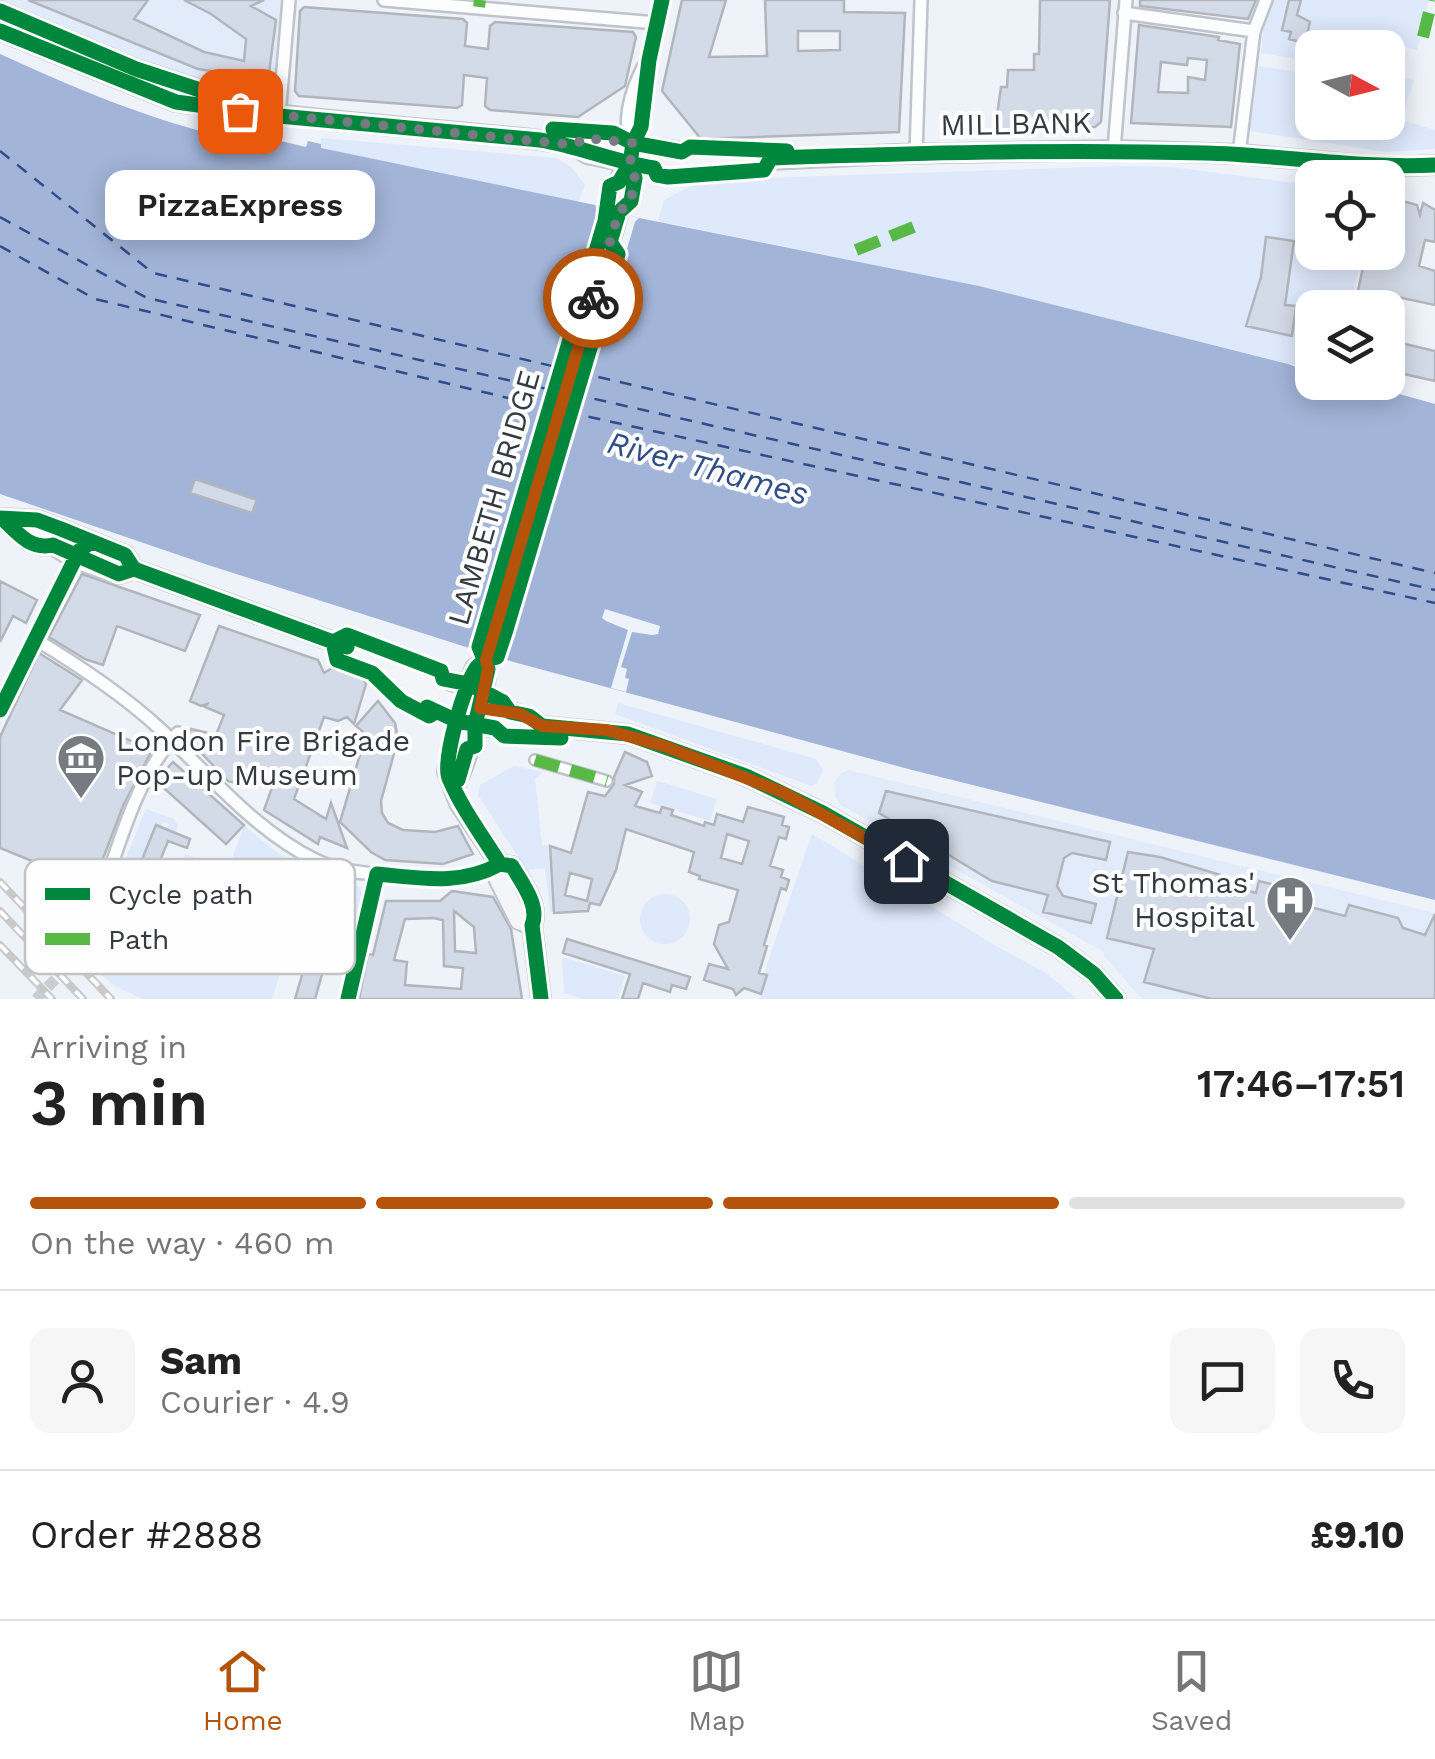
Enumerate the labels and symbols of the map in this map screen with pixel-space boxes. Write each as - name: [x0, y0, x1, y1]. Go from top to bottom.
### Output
- north arrow: [1295, 30, 1405, 140]
- pin: [198, 69, 283, 154]
- street label: MILLBANK: [940, 105, 1092, 142]
- callout: PizzaExpress: [105, 171, 375, 241]
- courier: [543, 248, 643, 348]
- street label: LAMBETH BRIDGE: [440, 366, 547, 629]
- water label: River Thames: [603, 423, 813, 513]
- place label: London Fire Brigade Pop-up Museum: [116, 723, 410, 792]
- museum icon: London Fire Brigade Pop-up Museum: [55, 732, 107, 800]
- pin: [864, 819, 949, 904]
- legend: [25, 859, 355, 974]
- place label: St Thomas' Hospital: [1092, 865, 1255, 934]
- hospital icon: St Thomas' Hospital: [1264, 874, 1316, 942]
- text: Cycle path: [108, 878, 254, 911]
- text: Path: [108, 923, 169, 956]

